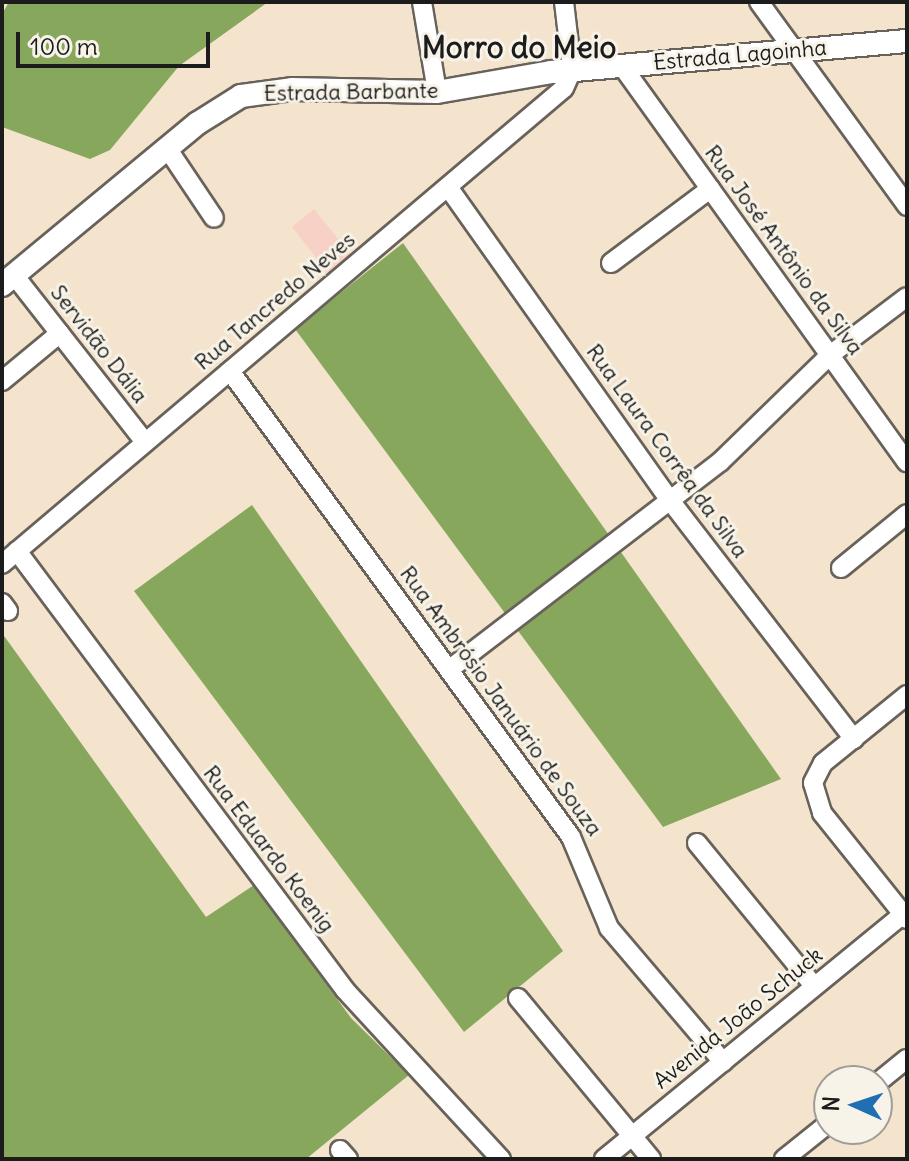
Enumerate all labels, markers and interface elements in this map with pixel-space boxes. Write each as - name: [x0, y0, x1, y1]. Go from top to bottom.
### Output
- scale bar: [20, 16, 214, 66]
- district label: Morro do Meio: [422, 29, 616, 65]
- text: 100 m: [30, 31, 98, 61]
- street label: Estrada Lagoinha: [652, 34, 828, 76]
- street label: Estrada Barbante: [264, 77, 438, 107]
- street label: Rua José Antônio da Silva: [699, 140, 869, 360]
- street label: Rua Tancredo Neves: [189, 226, 361, 376]
- street label: Servidão Dália: [45, 280, 153, 408]
- street label: Rua Laura Corrêa da Silva: [581, 339, 753, 563]
- street label: Rua Ambrósio Januário de Souza: [394, 561, 608, 841]
- street label: Rua Eduardo Koenig: [198, 760, 340, 938]
- street label: Avenida João Schuck: [648, 942, 828, 1094]
- north arrow: [813, 1065, 893, 1145]
- text: N: [817, 1096, 845, 1112]

